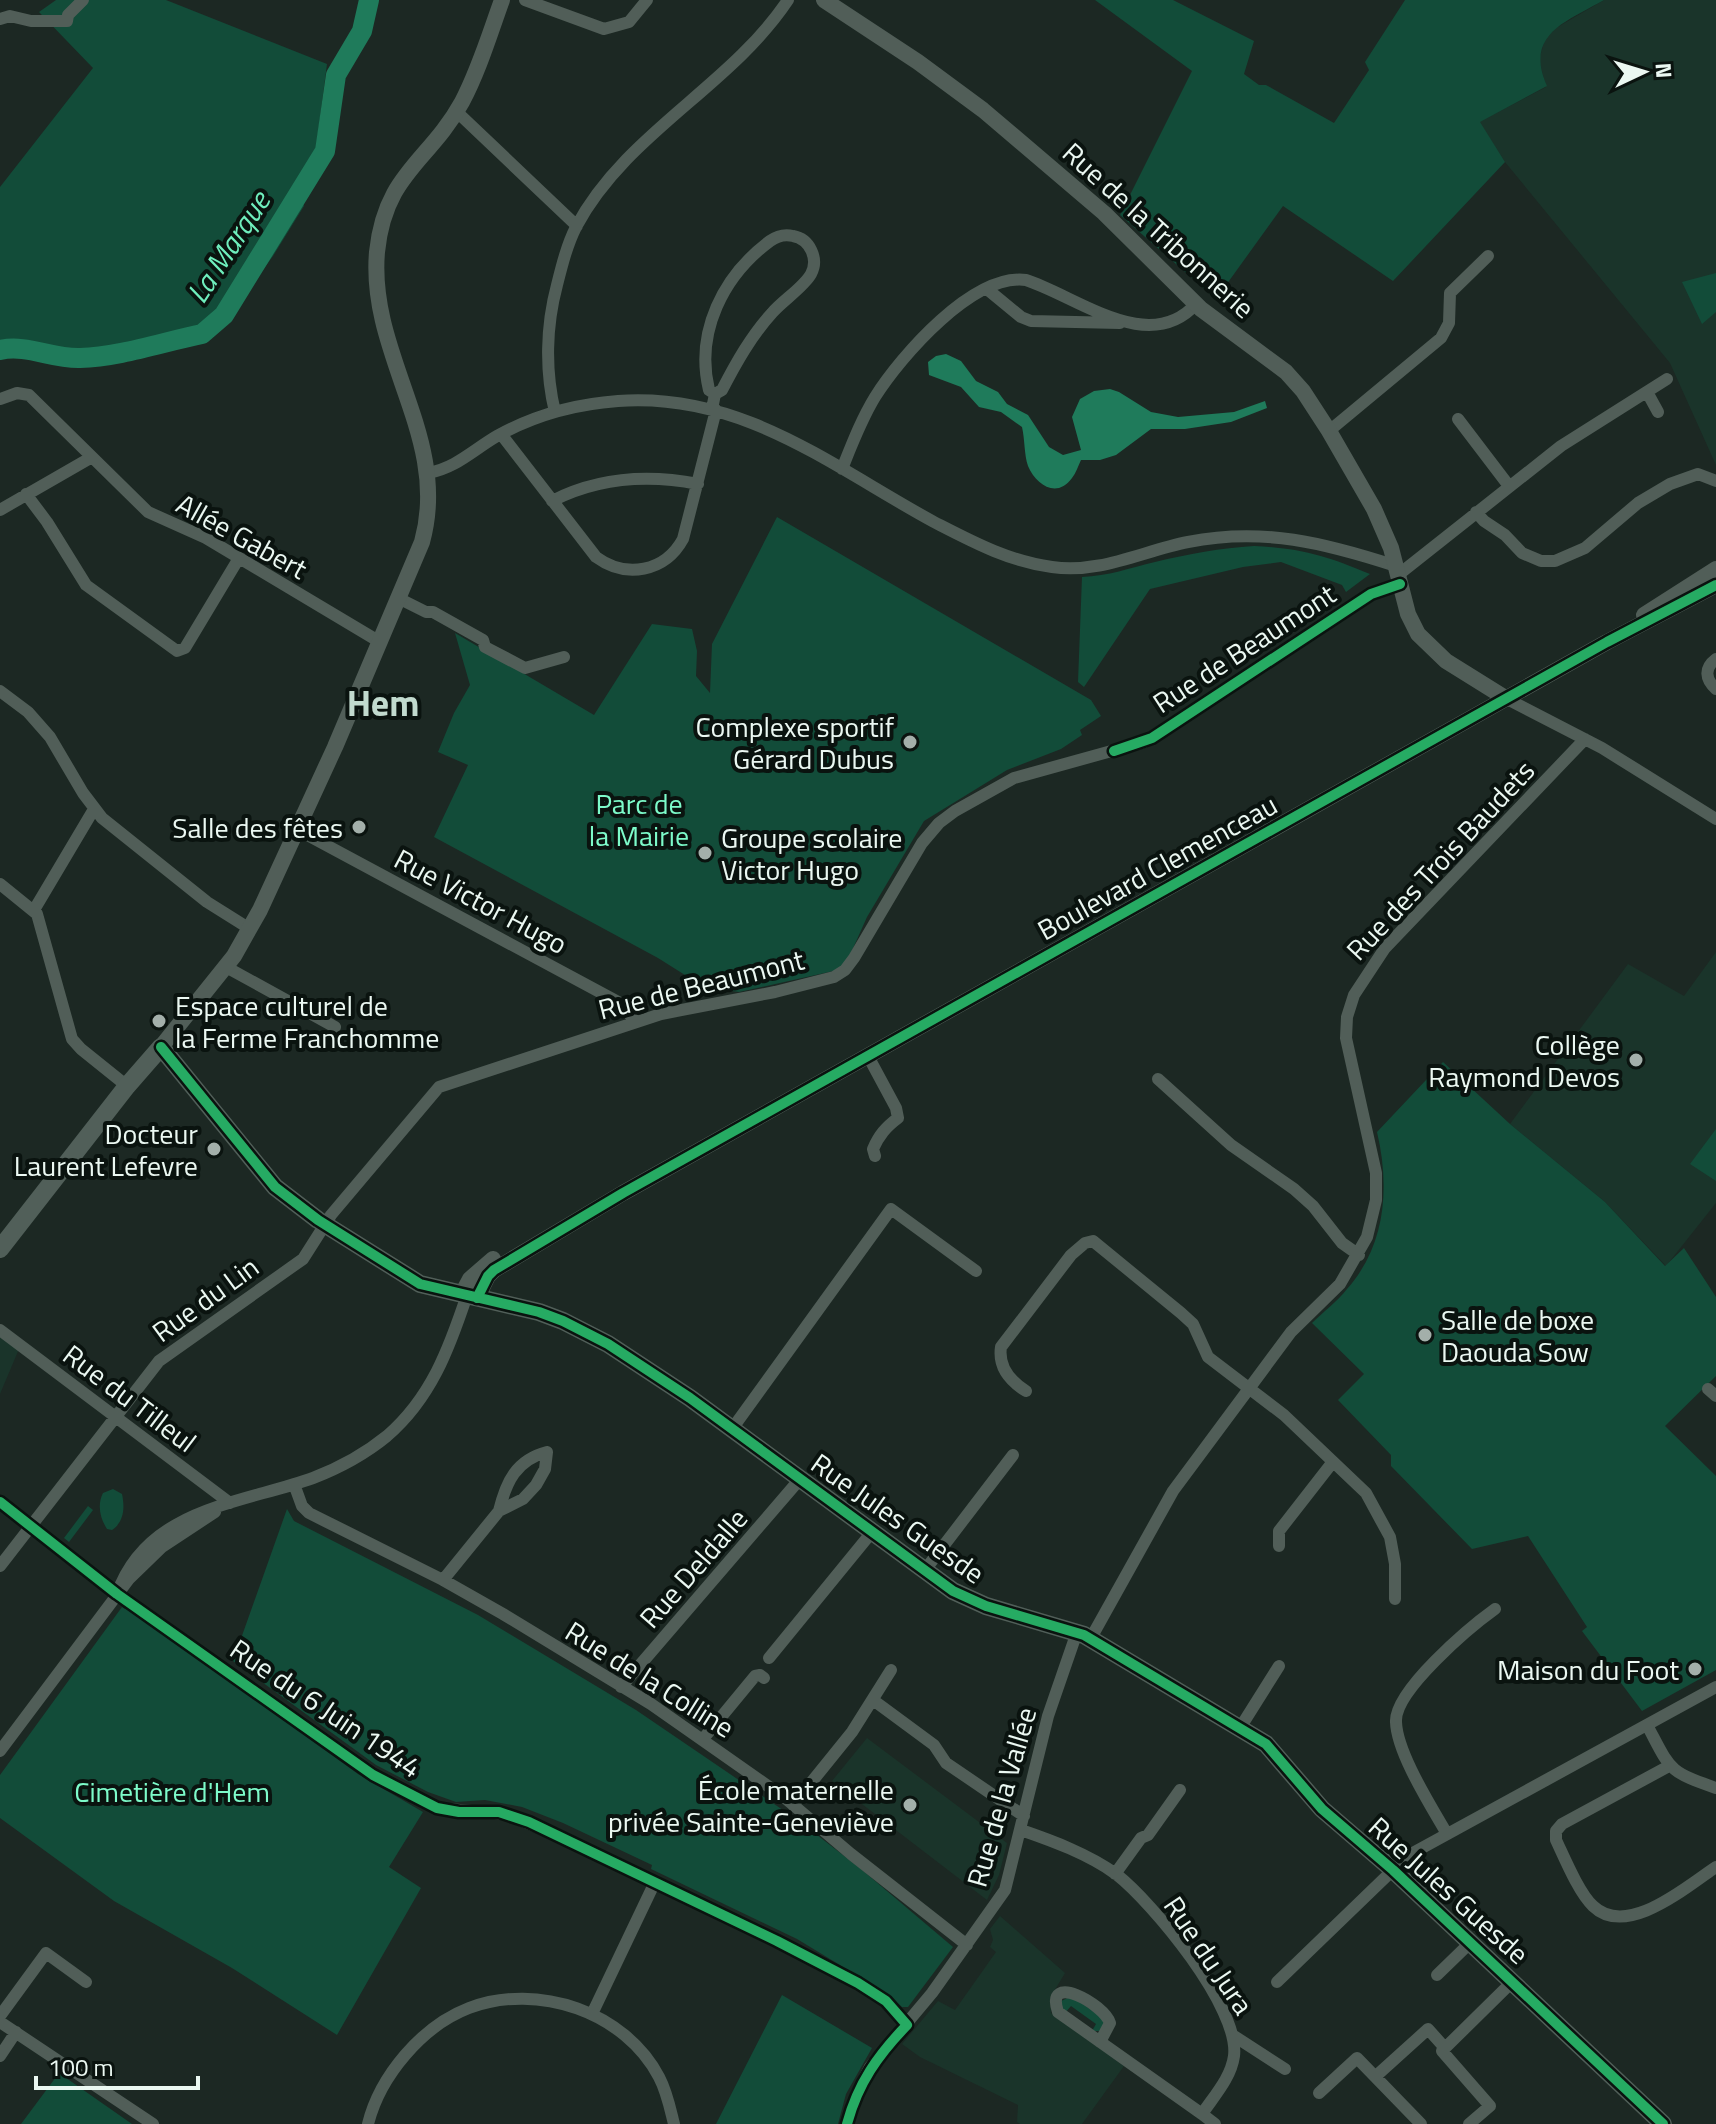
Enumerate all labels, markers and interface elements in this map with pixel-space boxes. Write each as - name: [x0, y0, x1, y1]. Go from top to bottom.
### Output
- north arrow: [1604, 32, 1684, 112]
- text: N: [1646, 62, 1681, 79]
- street label: Rue de la Tribonnerie: [1053, 132, 1265, 328]
- water label: La Marque: [175, 180, 283, 312]
- street label: Allée Gabert: [169, 482, 315, 590]
- street label: Rue de Beaumont: [1144, 572, 1344, 723]
- district label: Hem: [347, 675, 419, 730]
- place label: Complexe sportif Gérard Dubus: [696, 705, 895, 780]
- marker: Complexe sportif Gérard Dubus: [901, 733, 919, 751]
- street label: Rue des Trois Baudets: [1336, 750, 1544, 970]
- park label: Parc de la Mairie: [589, 782, 689, 857]
- street label: Boulevard Clemenceau: [1029, 783, 1285, 951]
- place label: Salle des fêtes: [172, 806, 343, 849]
- place label: Groupe scolaire Victor Hugo: [721, 816, 902, 891]
- marker: Salle des fêtes: [350, 818, 368, 836]
- street label: Rue Victor Hugo: [387, 837, 575, 965]
- marker: Groupe scolaire Victor Hugo: [696, 844, 714, 862]
- street label: Rue de Beaumont: [594, 938, 809, 1030]
- place label: Espace culturel de la Ferme Franchomme: [175, 984, 439, 1059]
- marker: Espace culturel de la Ferme Franchomme: [150, 1012, 168, 1030]
- place label: Collège Raymond Devos: [1428, 1023, 1620, 1098]
- marker: Collège Raymond Devos: [1627, 1051, 1645, 1069]
- place label: Docteur Laurent Lefevre: [14, 1112, 198, 1187]
- marker: Docteur Laurent Lefevre: [205, 1140, 223, 1158]
- street label: Rue du Lin: [143, 1246, 267, 1352]
- place label: Salle de boxe Daouda Sow: [1441, 1298, 1594, 1373]
- marker: Salle de boxe Daouda Sow: [1416, 1326, 1434, 1344]
- street label: Rue du Tilleul: [54, 1333, 206, 1463]
- street label: Rue Jules Guesde: [802, 1442, 994, 1594]
- street label: Rue Deldalle: [629, 1498, 757, 1638]
- street label: Rue de la Colline: [557, 1610, 743, 1748]
- street label: Rue du 6 Juin 1944: [222, 1628, 430, 1788]
- place label: Maison du Foot: [1497, 1648, 1679, 1691]
- marker: Maison du Foot: [1686, 1660, 1704, 1678]
- street label: Rue de la Vallée: [955, 1702, 1047, 1892]
- place label: École maternelle privée Sainte-Geneviève: [608, 1768, 894, 1843]
- park label: Cimetière d'Hem: [74, 1770, 270, 1813]
- marker: École maternelle privée Sainte-Geneviève: [901, 1796, 919, 1814]
- street label: Rue Jules Guesde: [1359, 1806, 1539, 1974]
- street label: Rue du Jura: [1153, 1887, 1265, 2023]
- scale bar: [36, 2040, 198, 2090]
- text: 100 m: [48, 2049, 114, 2085]

